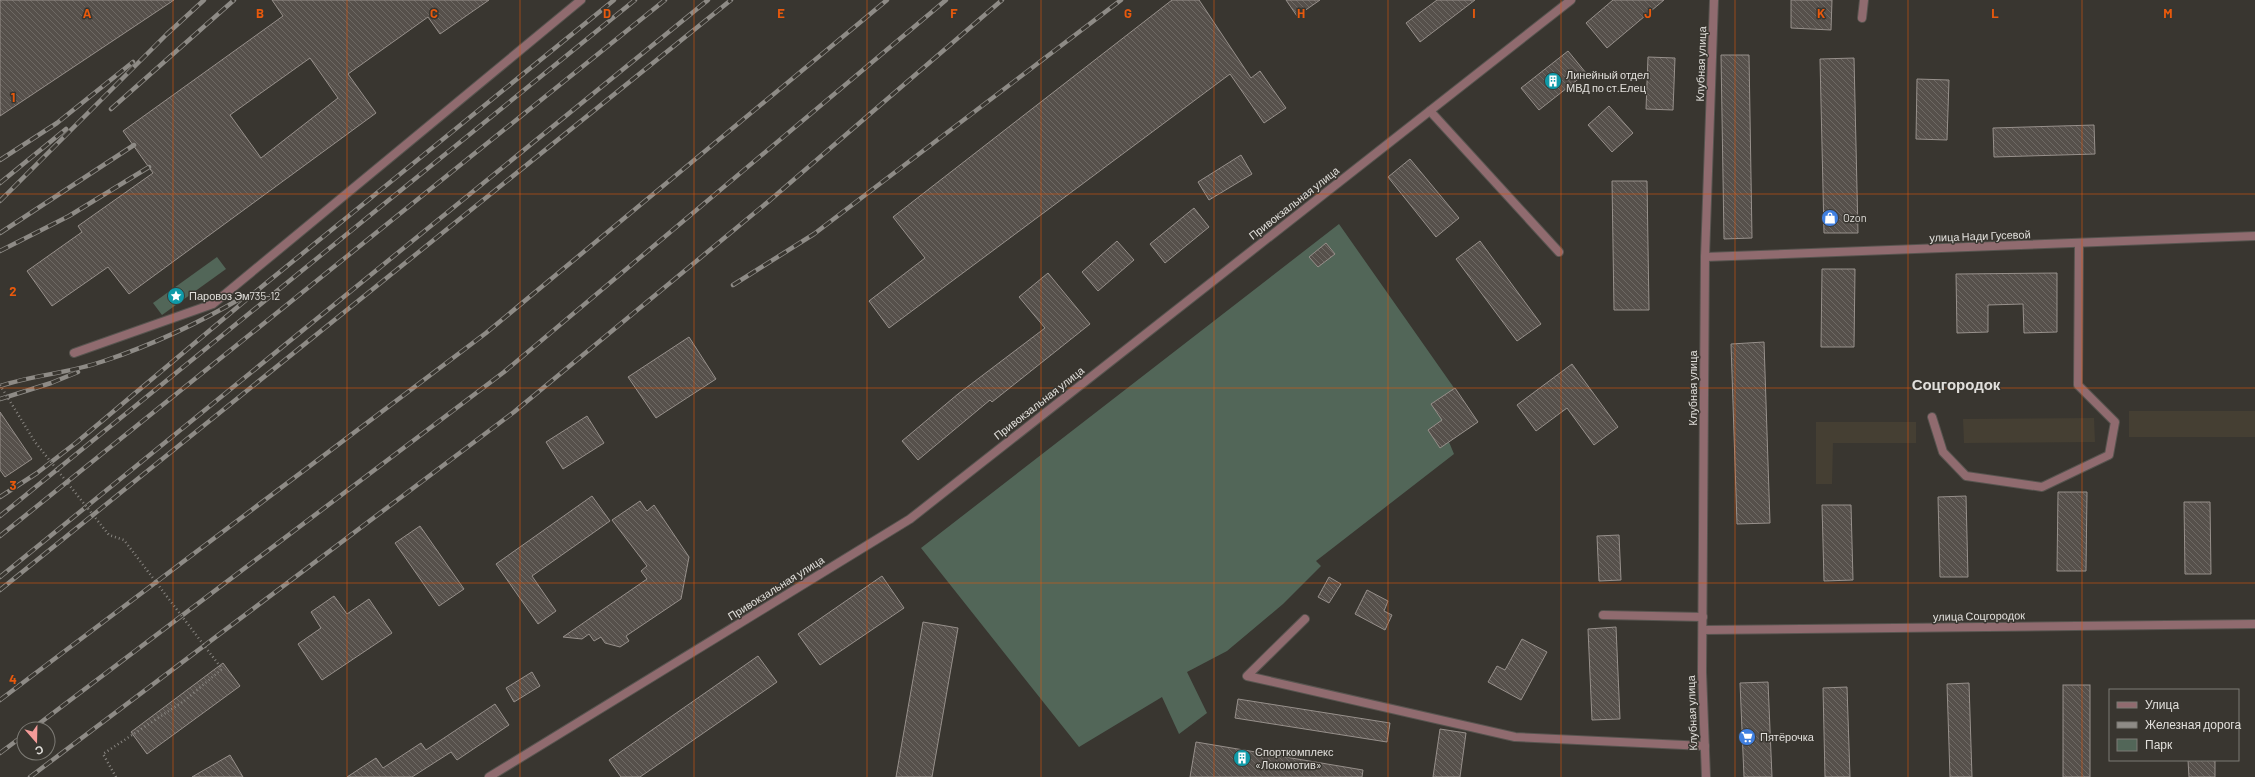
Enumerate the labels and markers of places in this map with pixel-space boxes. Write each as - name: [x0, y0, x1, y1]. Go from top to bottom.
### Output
- place label: Линейный отдел МВД по ст.Елец: [1566, 68, 1649, 94]
- building icon: Линейный отдел МВД по ст.Елец: [1543, 71, 1563, 91]
- shop icon: Ozon: [1820, 208, 1840, 228]
- place label: Ozon: [1843, 211, 1867, 224]
- place icon: Паровоз Эм735-12: [166, 286, 186, 306]
- place label: Паровоз Эм735-12: [189, 289, 280, 302]
- supermarket icon: Пятёрочка: [1737, 727, 1757, 747]
- place label: Пятёрочка: [1760, 730, 1815, 743]
- place label: Спорткомплекс «Локомотив»: [1255, 745, 1334, 771]
- building icon: Спорткомплекс «Локомотив»: [1232, 748, 1252, 768]

